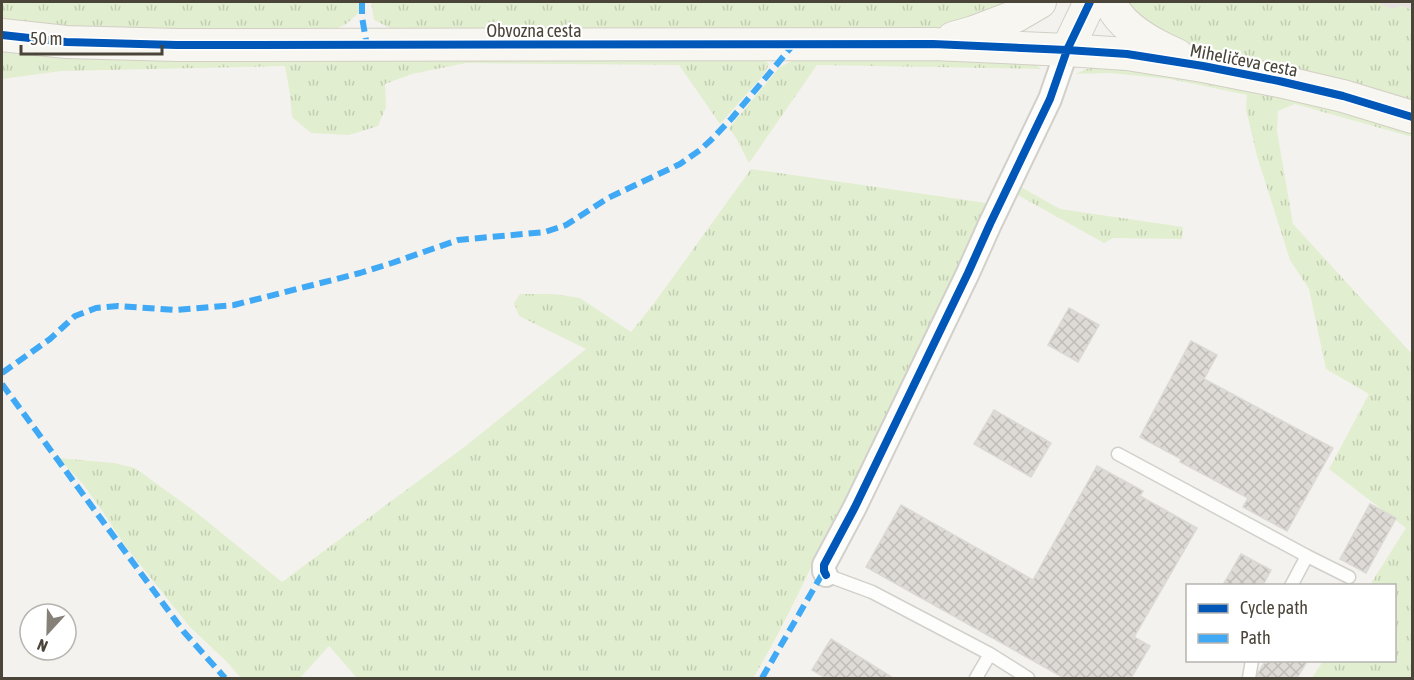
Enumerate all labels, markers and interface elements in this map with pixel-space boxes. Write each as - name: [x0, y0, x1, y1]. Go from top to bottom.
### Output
- scale bar: [21, 18, 162, 56]
- street label: Obvozna cesta: [486, 20, 582, 41]
- text: 50 m: [30, 28, 62, 49]
- street label: Miheličeva cesta: [1188, 39, 1300, 81]
- legend: [1186, 584, 1396, 662]
- text: Cycle path: [1240, 597, 1308, 618]
- north arrow: [18, 602, 78, 662]
- text: Path: [1240, 627, 1271, 648]
- text: N: [35, 636, 50, 656]

